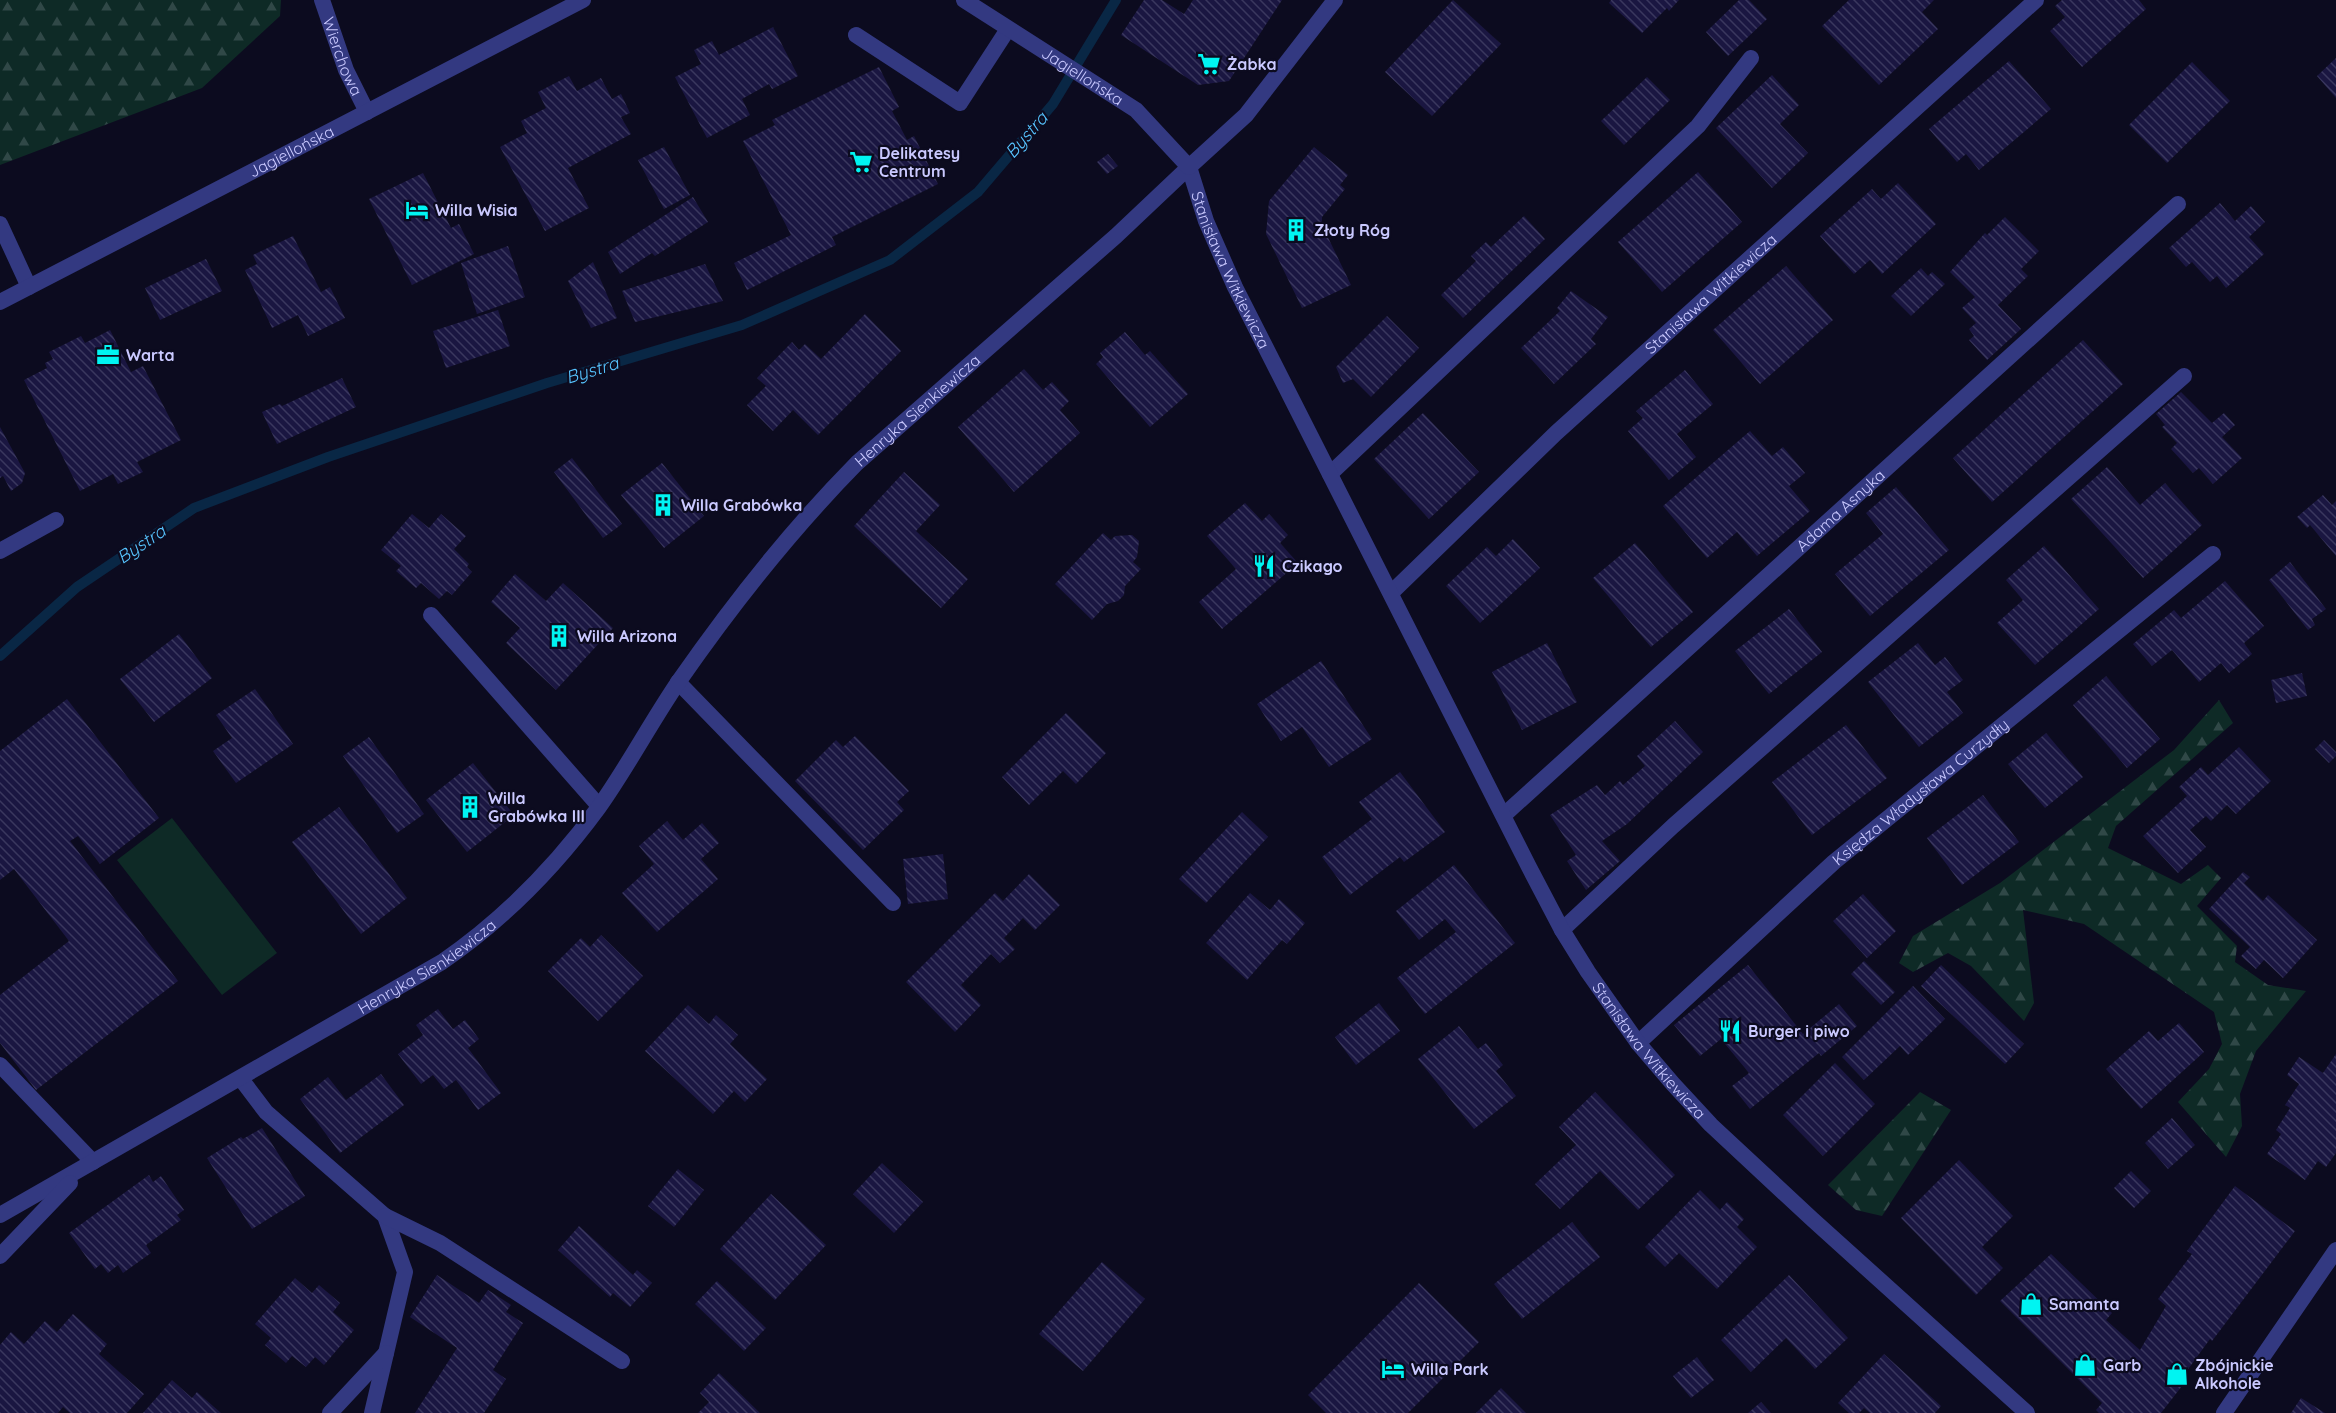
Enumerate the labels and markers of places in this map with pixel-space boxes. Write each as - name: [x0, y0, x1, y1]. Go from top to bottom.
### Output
- supermarket icon: Żabka: [1196, 51, 1222, 77]
- place label: Żabka: [1227, 54, 1277, 74]
- place label: Delikatesy Centrum: [879, 143, 960, 181]
- supermarket icon: Delikatesy Centrum: [848, 149, 874, 175]
- hotel icon: Willa Wisia: [404, 197, 430, 223]
- place label: Willa Wisia: [435, 200, 517, 220]
- building icon: Złoty Róg: [1283, 217, 1309, 243]
- place label: Złoty Róg: [1314, 220, 1390, 240]
- office icon: Warta: [95, 342, 121, 368]
- place label: Warta: [126, 345, 175, 365]
- building icon: Willa Grabówka: [650, 492, 676, 518]
- place label: Willa Grabówka: [681, 495, 802, 515]
- restaurant icon: Czikago: [1251, 553, 1277, 579]
- place label: Czikago: [1282, 556, 1343, 576]
- building icon: Willa Arizona: [546, 623, 572, 649]
- place label: Willa Arizona: [577, 626, 677, 646]
- place label: Willa Grabówka III: [488, 788, 585, 826]
- building icon: Willa Grabówka III: [457, 794, 483, 820]
- restaurant icon: Burger i piwo: [1717, 1018, 1743, 1044]
- place label: Burger i piwo: [1748, 1021, 1850, 1041]
- shop icon: Samanta: [2018, 1291, 2044, 1317]
- place label: Samanta: [2049, 1294, 2120, 1314]
- shop icon: Garb: [2072, 1352, 2098, 1378]
- place label: Garb: [2103, 1355, 2141, 1375]
- place label: Zbójnickie Alkohole: [2195, 1355, 2274, 1393]
- hotel icon: Willa Park: [1380, 1356, 1406, 1382]
- place label: Willa Park: [1411, 1359, 1489, 1379]
- shop icon: Zbójnickie Alkohole: [2164, 1361, 2190, 1387]

